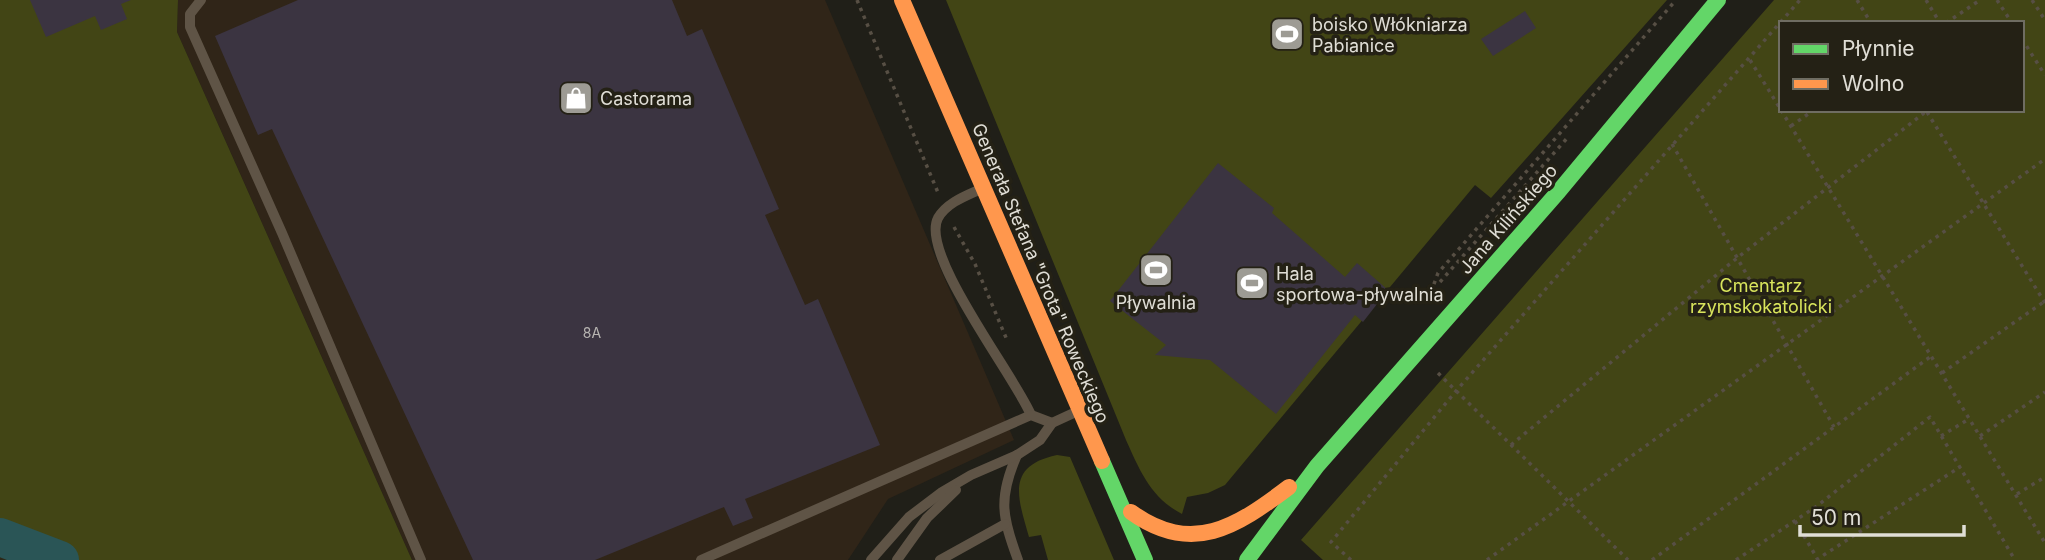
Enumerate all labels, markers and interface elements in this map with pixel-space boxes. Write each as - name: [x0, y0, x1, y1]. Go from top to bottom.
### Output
- place label: boisko Włókniarza Pabianice: [1312, 14, 1468, 56]
- sports icon: boisko Włókniarza Pabianice: [1268, 15, 1306, 53]
- legend: [1779, 21, 2024, 112]
- text: Płynnie: [1842, 36, 1915, 61]
- text: Wolno: [1842, 71, 1904, 96]
- shop icon: Castorama: [557, 79, 595, 117]
- place label: Castorama: [600, 88, 692, 109]
- street label: Generała Stefana "Grota" Roweckiego: [968, 120, 1114, 426]
- street label: Jana Kilińskiego: [1455, 160, 1561, 278]
- sports icon: Pływalnia: [1137, 251, 1175, 289]
- place label: Hala sportowa-pływalnia: [1276, 263, 1444, 305]
- sports icon: Hala sportowa-pływalnia: [1233, 264, 1271, 302]
- park label: Cmentarz rzymskokatolicki: [1690, 275, 1832, 317]
- place label: Pływalnia: [1116, 292, 1196, 313]
- house number: 8A: [583, 324, 601, 341]
- scale bar: [1800, 494, 1965, 538]
- text: 50 m: [1811, 505, 1861, 530]

